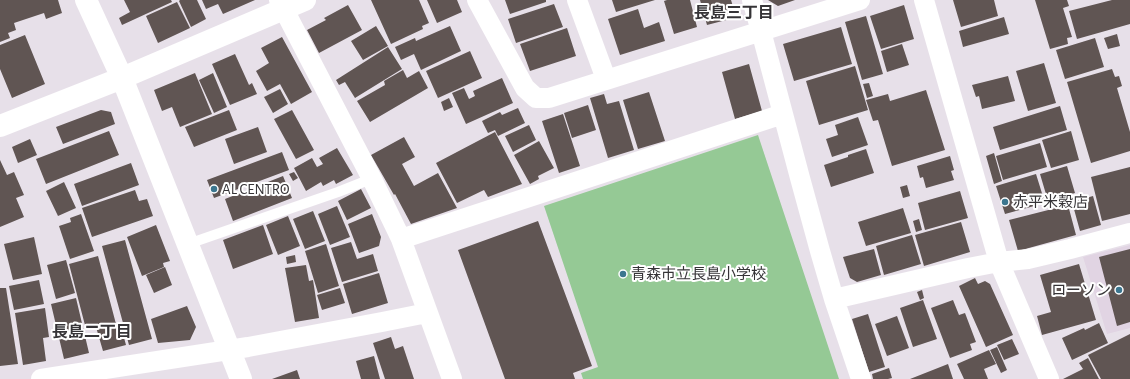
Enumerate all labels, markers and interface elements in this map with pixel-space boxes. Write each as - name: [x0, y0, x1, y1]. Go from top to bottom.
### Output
- district label: 長島三丁目: [694, 3, 774, 23]
- place label: AL CENTRO: [222, 180, 289, 198]
- marker: AL CENTRO: [209, 184, 219, 194]
- place label: 赤平米穀店: [1013, 193, 1088, 211]
- marker: 赤平米穀店: [1000, 197, 1010, 207]
- place label: 青森市立長島小学校: [631, 265, 766, 283]
- marker: 青森市立長島小学校: [618, 269, 628, 279]
- place label: ローソン: [1051, 281, 1111, 299]
- marker: ローソン: [1114, 285, 1124, 295]
- district label: 長島二丁目: [52, 322, 132, 342]

